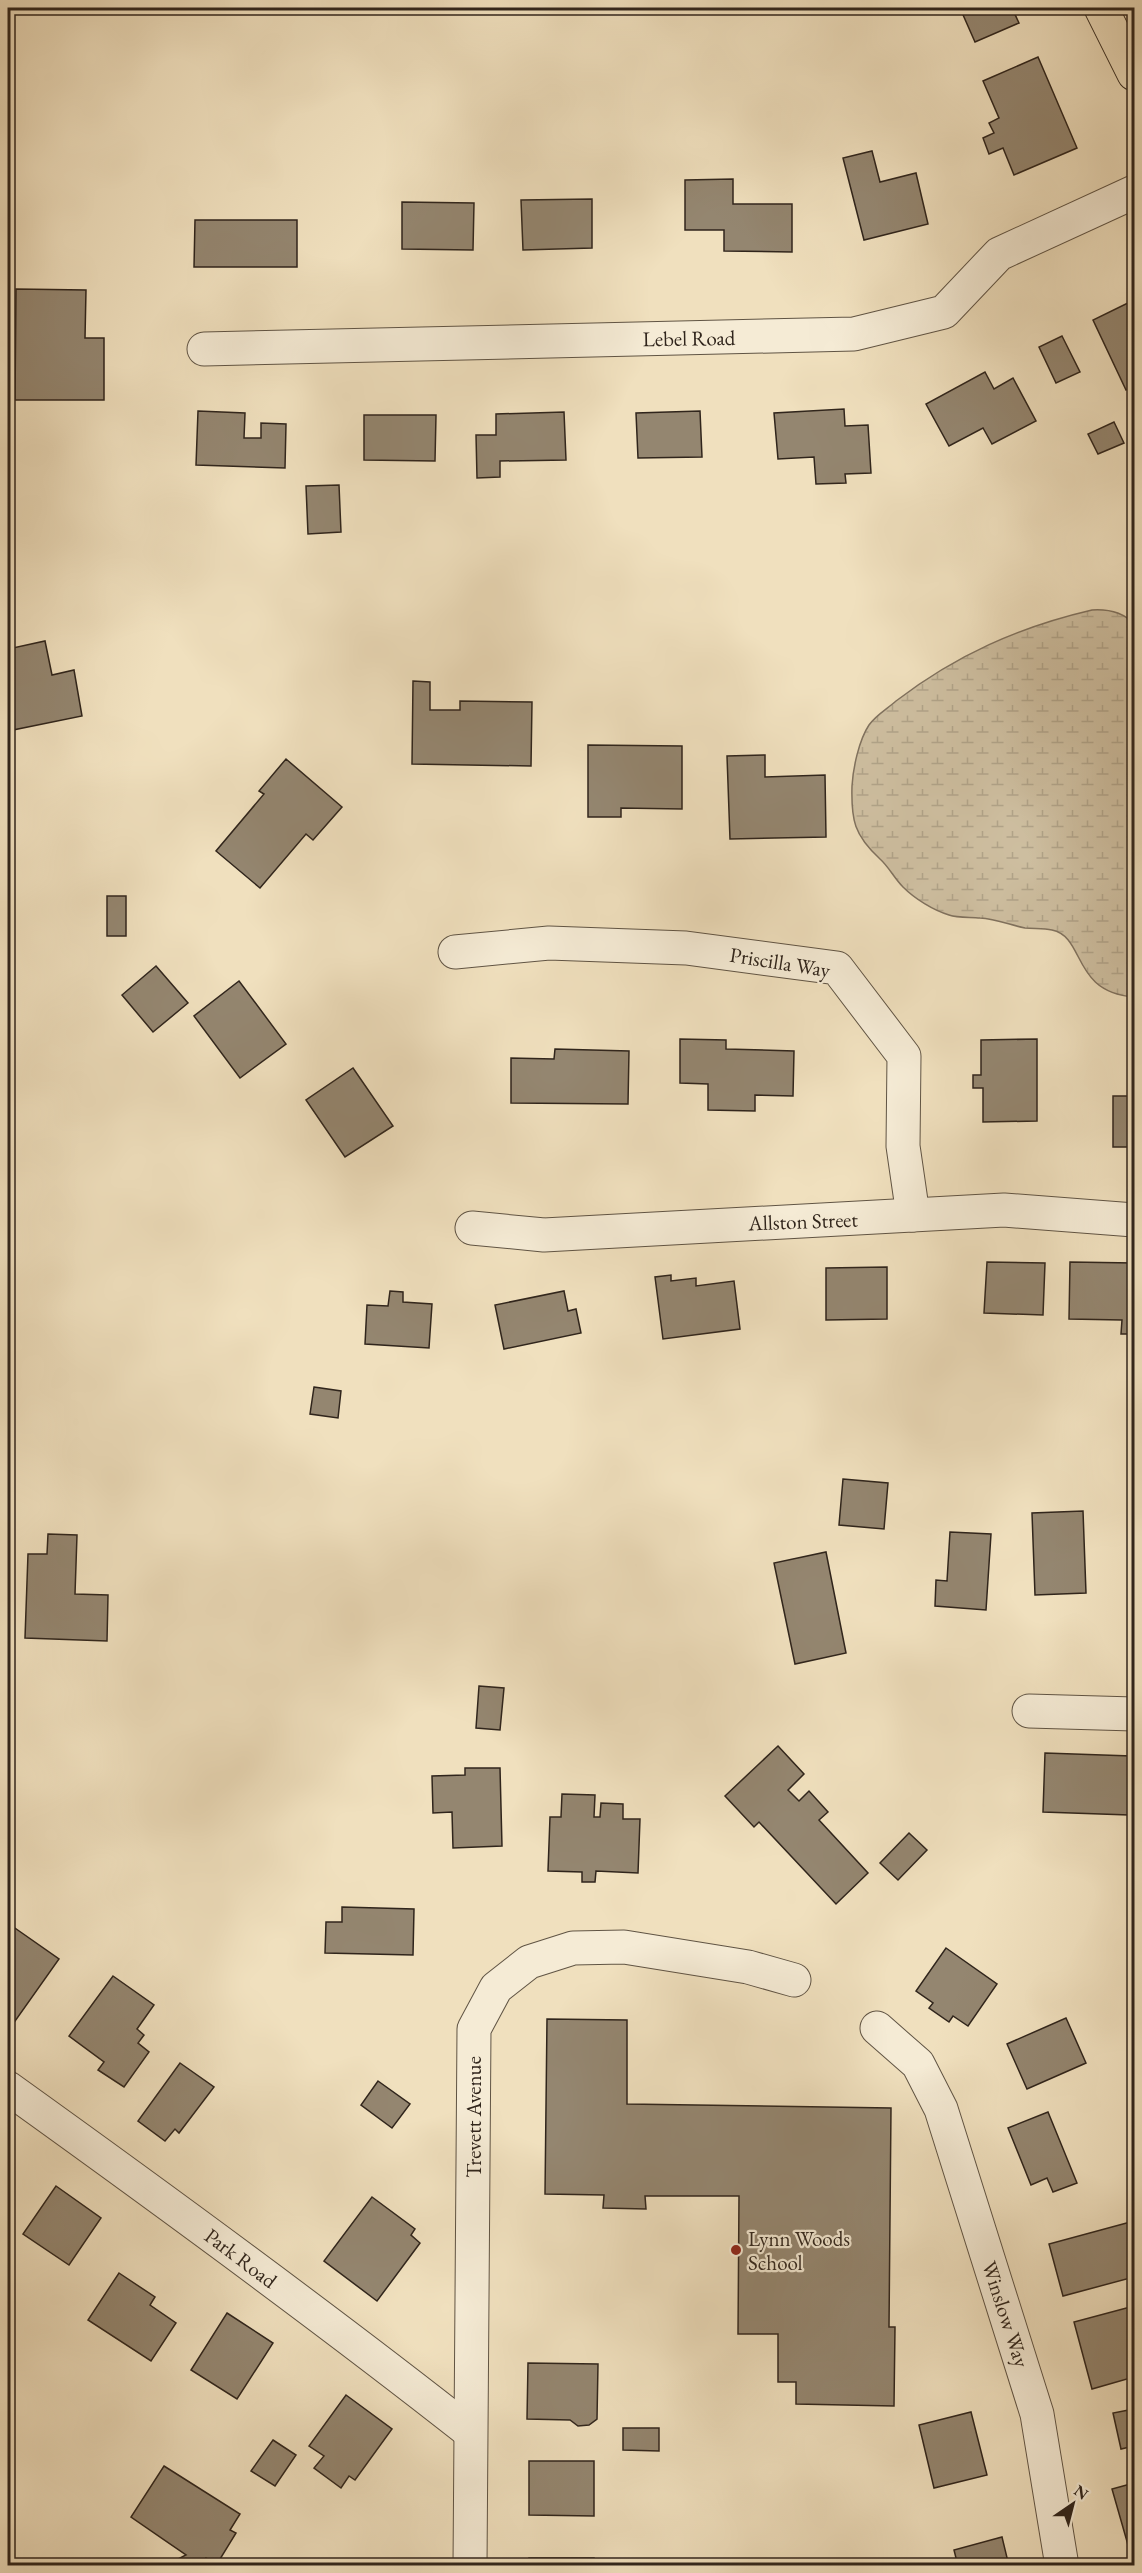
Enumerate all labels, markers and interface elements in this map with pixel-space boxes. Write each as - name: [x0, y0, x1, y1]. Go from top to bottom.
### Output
- street label: Lebel Road: [642, 324, 736, 352]
- street label: Priscilla Way: [728, 941, 833, 983]
- street label: Allston Street: [747, 1206, 859, 1236]
- street label: Trevett Avenue: [460, 2056, 487, 2178]
- street label: Park Road: [199, 2222, 283, 2294]
- place label: Lynn Woods School: [748, 2225, 850, 2276]
- marker: Lynn Woods School: [729, 2243, 743, 2257]
- street label: Winslow Way: [976, 2257, 1036, 2371]
- north arrow: [1043, 2474, 1103, 2534]
- text: N: [1070, 2480, 1093, 2504]

